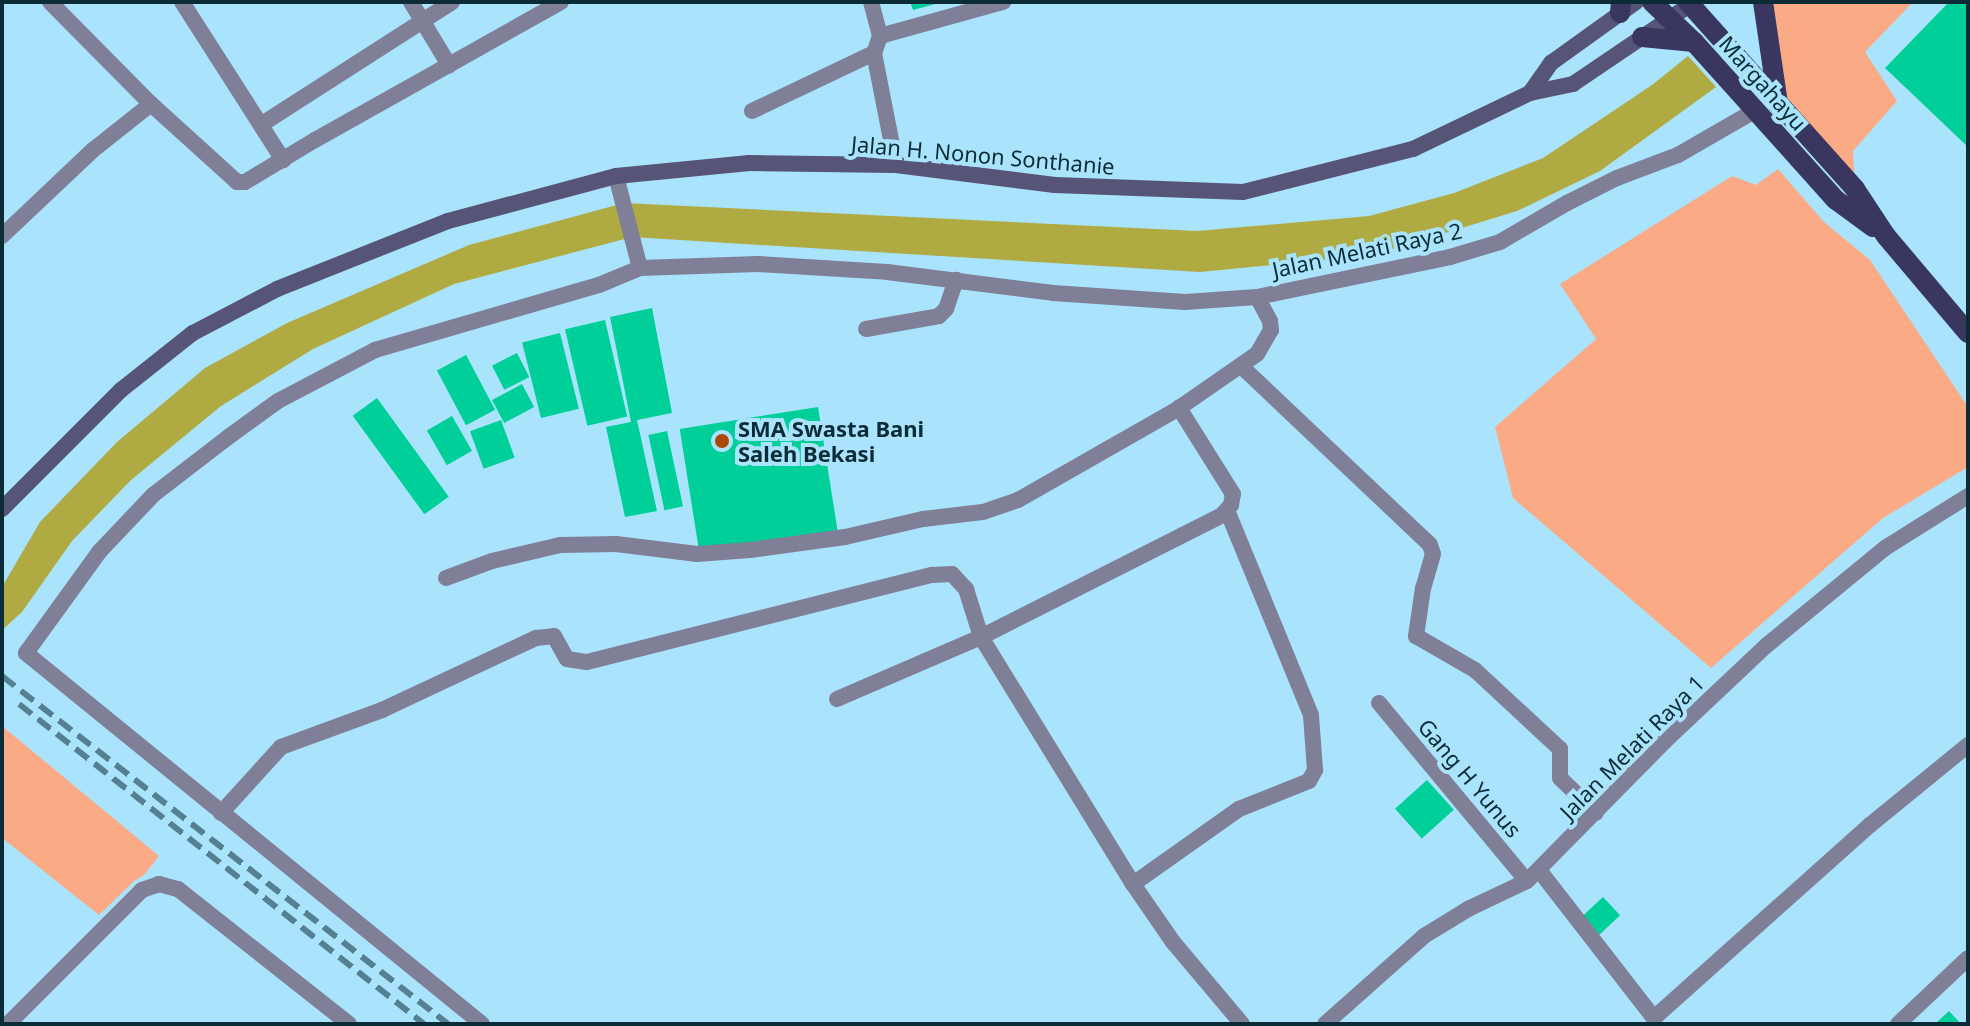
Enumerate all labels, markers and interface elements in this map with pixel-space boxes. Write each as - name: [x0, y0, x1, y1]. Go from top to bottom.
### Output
- street label: Margahayu: [1714, 30, 1812, 136]
- street label: Jalan H. Nonon Sonthanie: [850, 130, 1116, 180]
- street label: Jalan Melati Raya 2: [1270, 217, 1464, 283]
- place label: SMA Swasta Bani Saleh Bekasi: [738, 415, 924, 466]
- marker: SMA Swasta Bani Saleh Bekasi: [713, 432, 731, 450]
- street label: Jalan Melati Raya 1: [1554, 669, 1710, 825]
- street label: Gang H Yunus: [1413, 713, 1527, 843]

